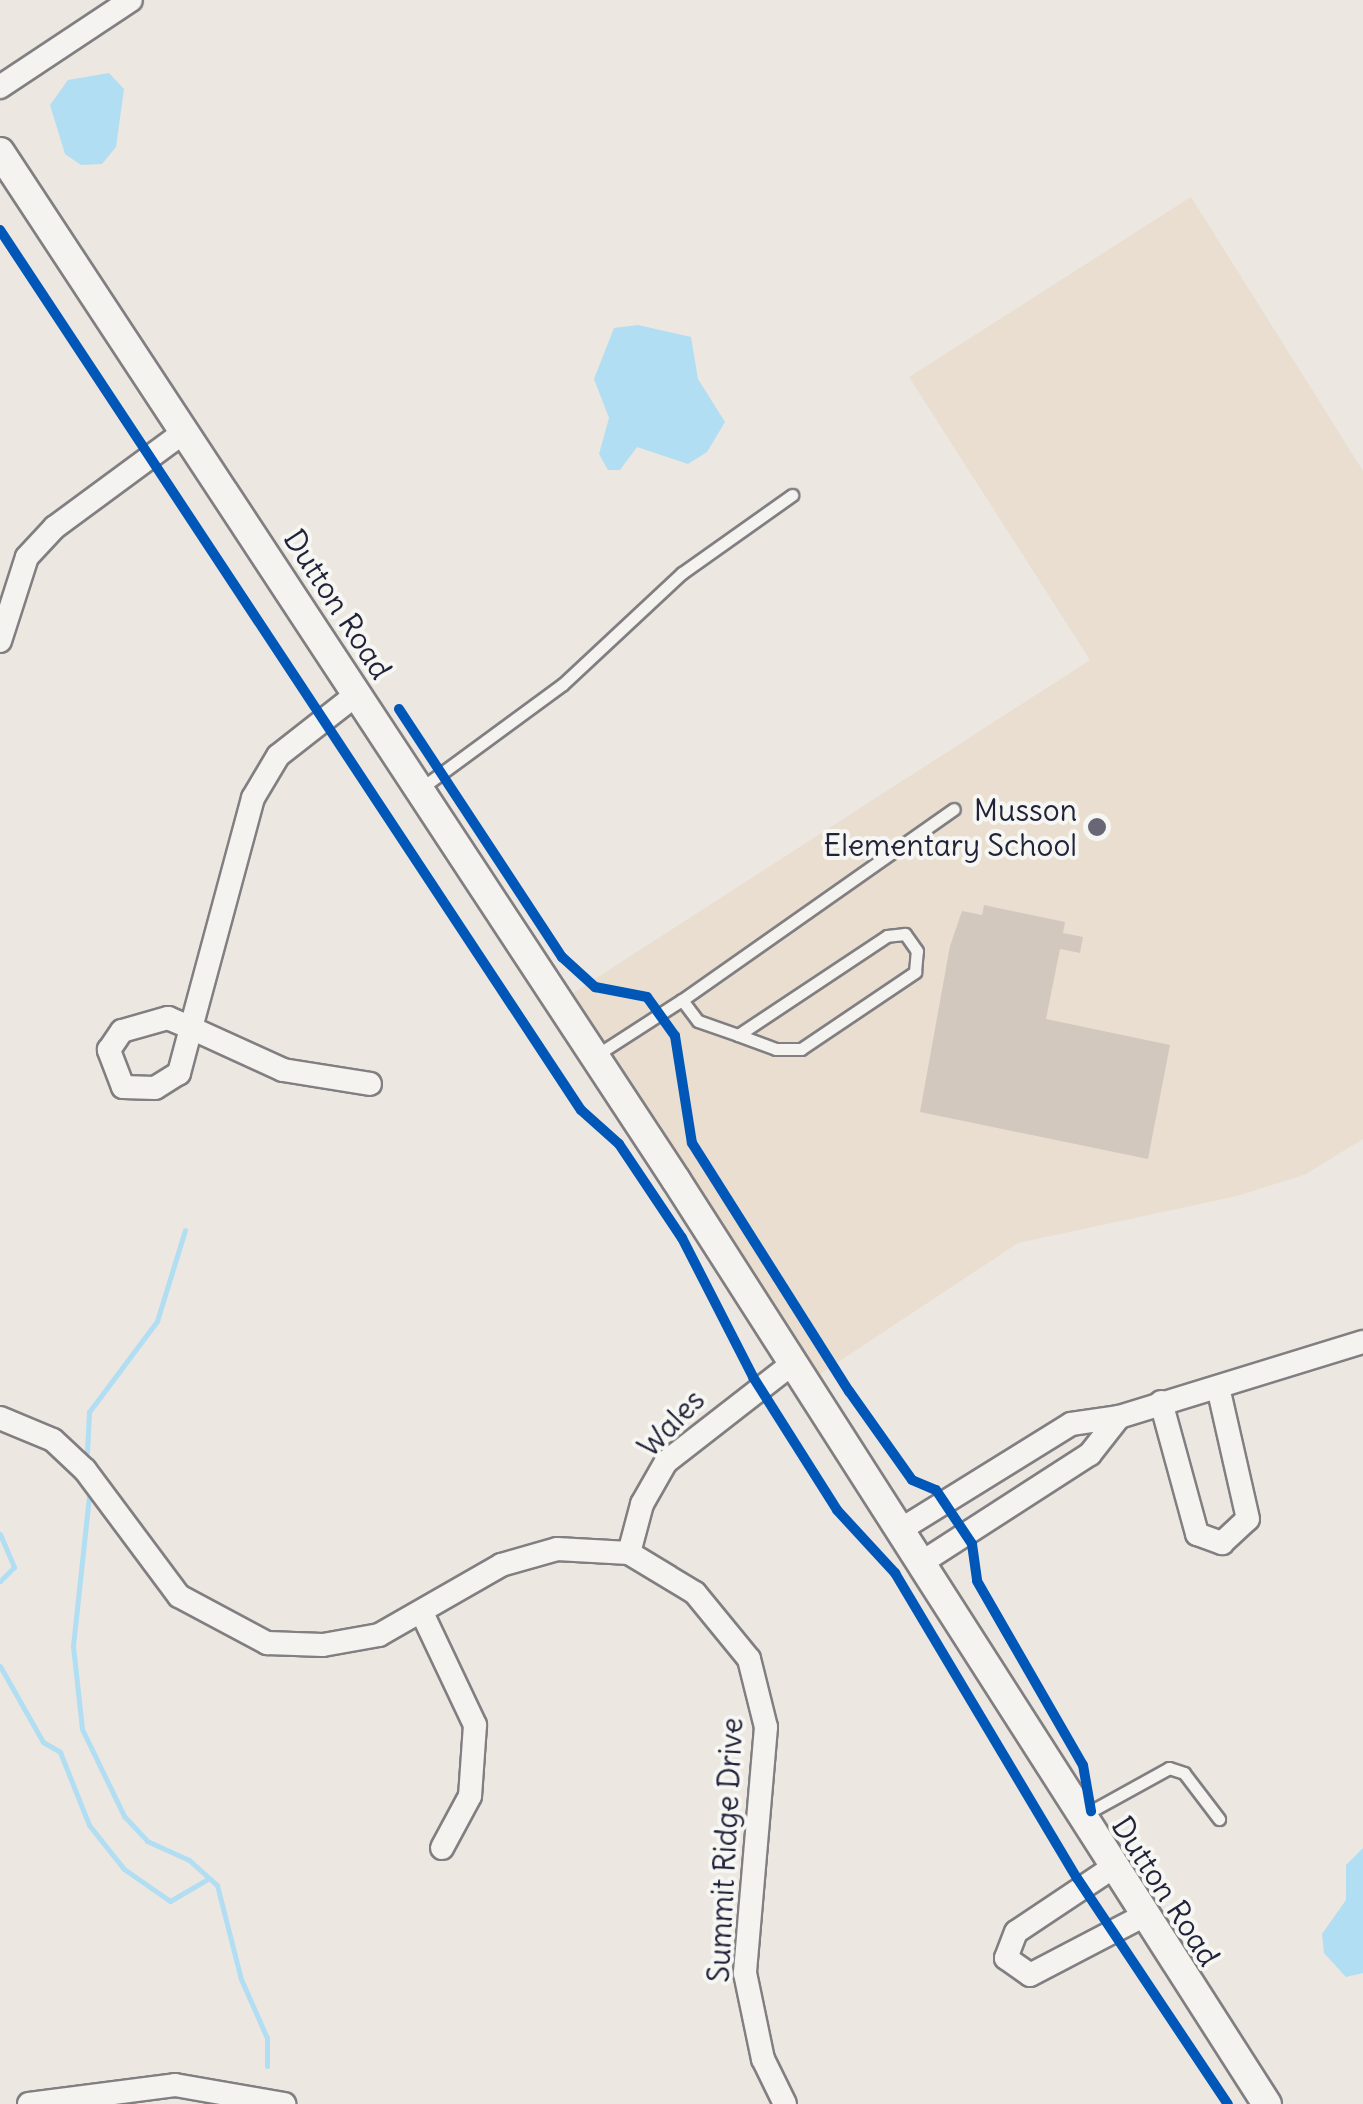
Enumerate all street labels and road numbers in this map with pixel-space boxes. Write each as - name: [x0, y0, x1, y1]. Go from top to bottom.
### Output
- street label: Dutton Road: [276, 523, 400, 685]
- street label: Wales: [630, 1382, 712, 1464]
- street label: Summit Ridge Drive: [700, 1717, 750, 1983]
- street label: Dutton Road: [1104, 1810, 1228, 1972]

